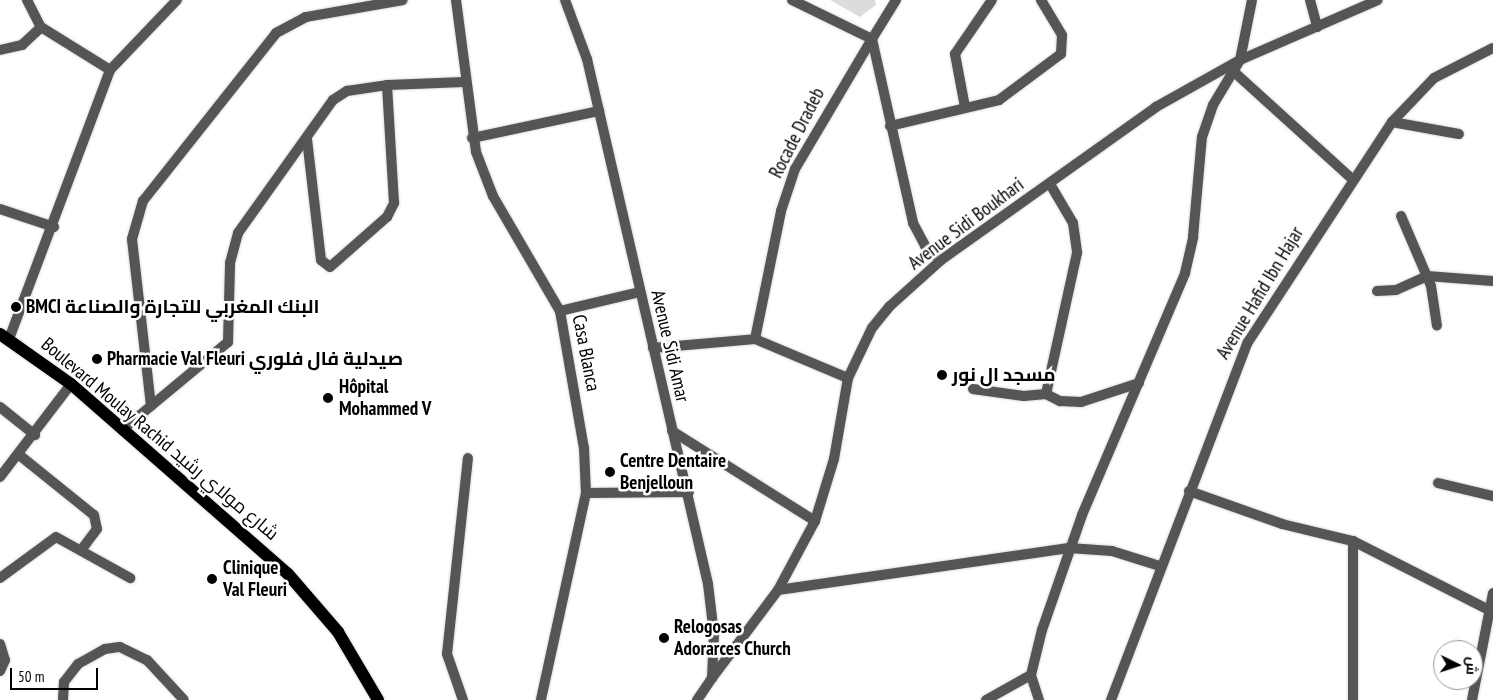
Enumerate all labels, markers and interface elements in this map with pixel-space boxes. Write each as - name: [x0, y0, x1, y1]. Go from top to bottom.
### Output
- street label: Rocade Dradeb: [765, 84, 829, 182]
- street label: Avenue Sidi Boukhari: [904, 173, 1028, 275]
- street label: Avenue Hafid Ibn Hajar: [1212, 223, 1308, 363]
- street label: Avenue Sidi Amar: [646, 287, 694, 405]
- place label: BMCI البنك المغربي للتجارة والصناعة: [26, 296, 319, 318]
- marker: BMCI البنك المغربي للتجارة والصناعة: [10, 301, 22, 313]
- street label: Casa Blanca: [567, 313, 605, 393]
- street label: Boulevard Moulay Rachid شارع مولاي رشيد: [36, 333, 284, 545]
- place label: Pharmacie Val Fleuri صيدلية فال فلوري: [107, 348, 404, 370]
- marker: Pharmacie Val Fleuri صيدلية فال فلوري: [91, 353, 103, 365]
- place label: مسجد ال نور: [952, 364, 1056, 386]
- marker: مسجد ال نور: [936, 369, 948, 381]
- place label: Hôpital Mohammed V: [339, 376, 432, 420]
- marker: Hôpital Mohammed V: [321, 391, 335, 405]
- place label: Centre Dentaire Benjelloun: [620, 450, 726, 494]
- marker: Centre Dentaire Benjelloun: [604, 466, 616, 478]
- place label: Clinique Val Fleuri: [223, 557, 287, 601]
- marker: Clinique Val Fleuri: [205, 572, 219, 586]
- place label: Relogosas Adorarces Church: [674, 616, 791, 660]
- marker: Relogosas Adorarces Church: [658, 632, 670, 644]
- north arrow: [1433, 640, 1483, 690]
- text: ش: [1462, 656, 1482, 676]
- scale bar: [12, 658, 100, 690]
- text: 50 m: [18, 667, 44, 686]

